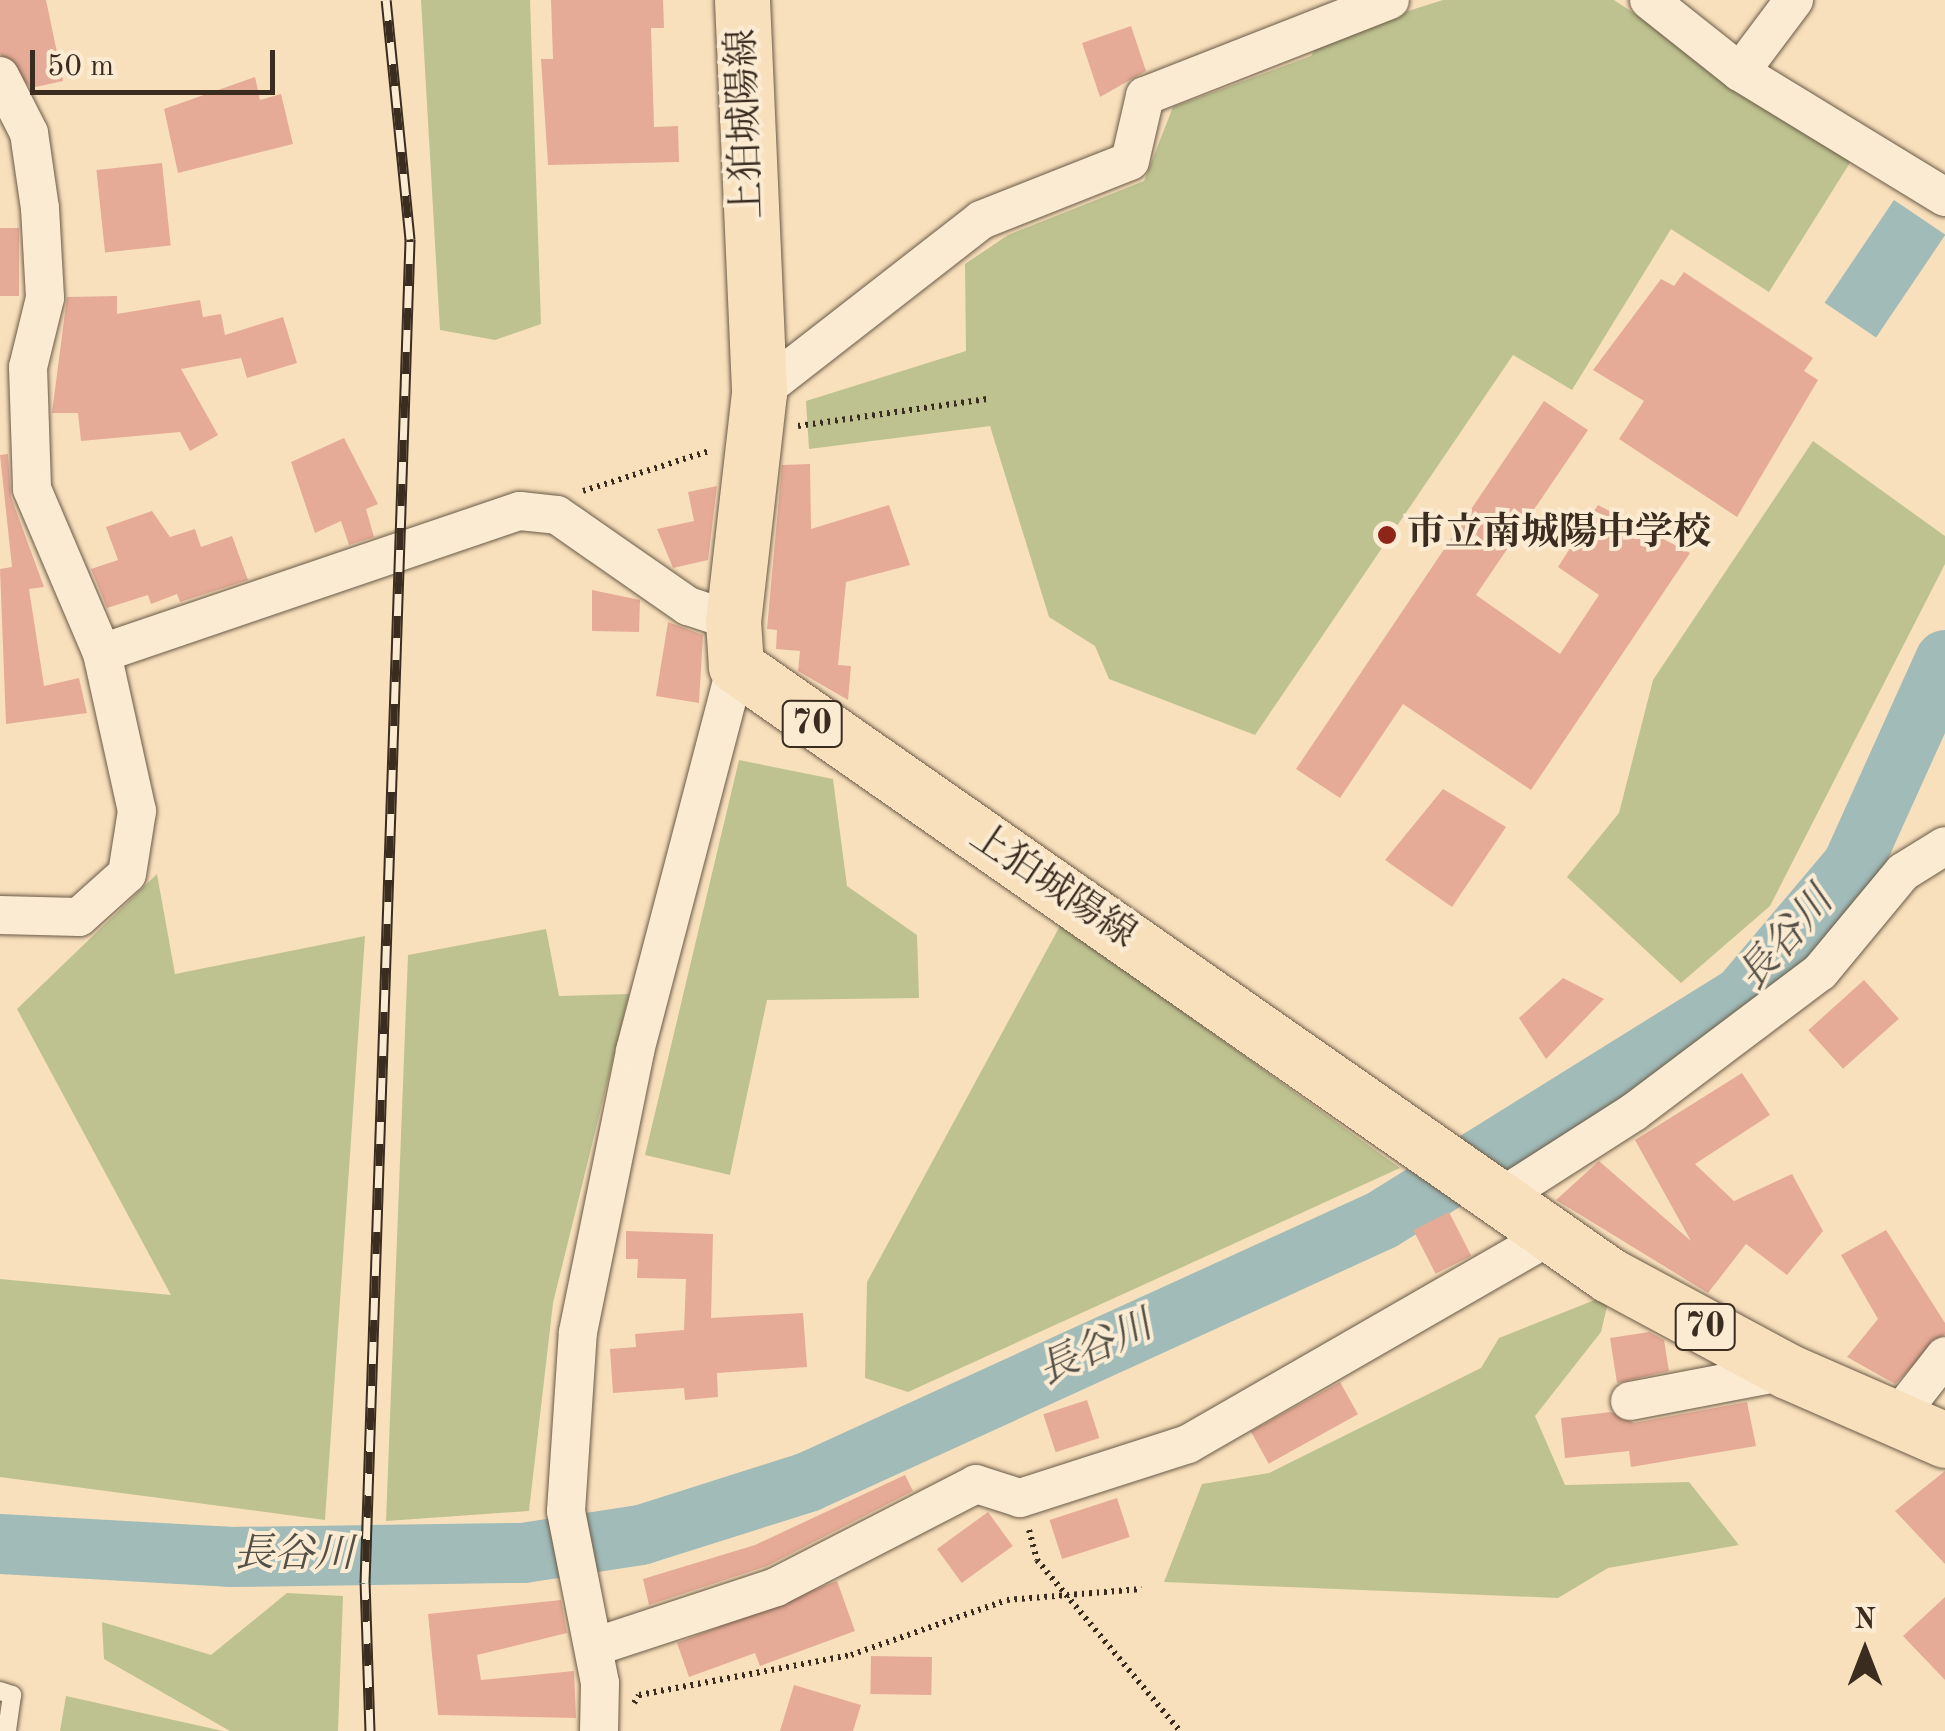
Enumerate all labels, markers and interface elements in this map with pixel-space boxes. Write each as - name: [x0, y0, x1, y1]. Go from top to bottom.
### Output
- street label: 上狛城陽線: [721, 28, 773, 220]
- scale bar: [35, 30, 280, 92]
- text: 50 m: [47, 52, 114, 82]
- place label: 市立南城陽中学校: [1407, 512, 1711, 558]
- marker: 市立南城陽中学校: [1376, 524, 1398, 546]
- road number: 70: [780, 694, 844, 754]
- street label: 上狛城陽線: [960, 815, 1144, 959]
- water label: 長谷川: [1730, 879, 1844, 1001]
- road number: 70: [1672, 1297, 1738, 1357]
- water label: 長谷川: [1031, 1303, 1161, 1397]
- water label: 長谷川: [234, 1532, 354, 1580]
- north arrow: [1815, 1601, 1915, 1701]
- text: N: [1854, 1607, 1876, 1635]

